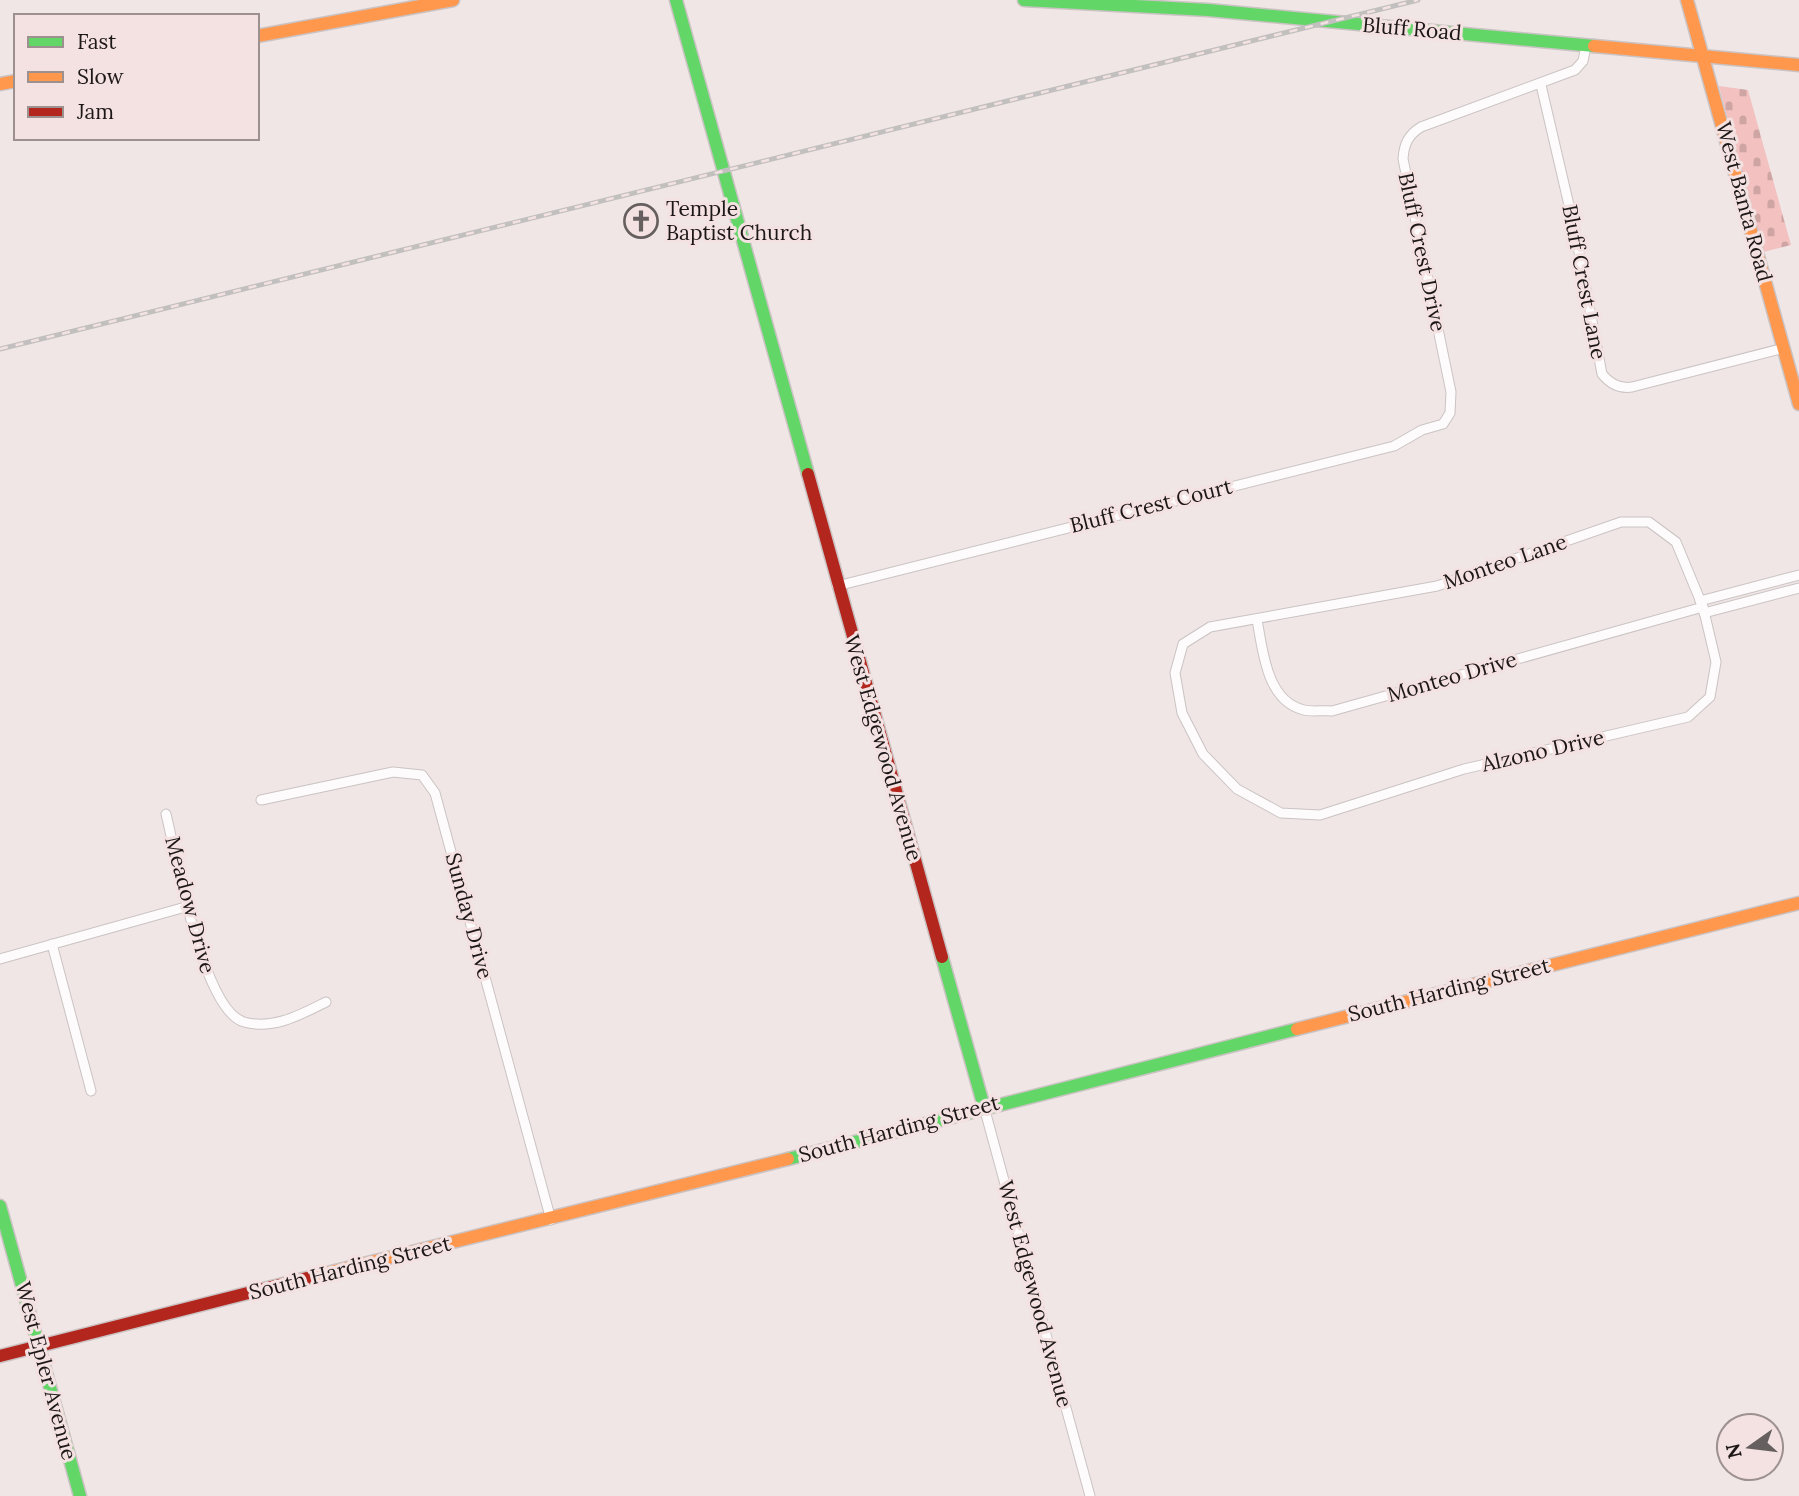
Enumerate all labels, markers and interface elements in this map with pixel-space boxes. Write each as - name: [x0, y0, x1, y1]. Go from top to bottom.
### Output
- street label: Bluff Road: [1361, 11, 1463, 46]
- legend: [14, 14, 259, 140]
- text: Fast: [77, 28, 117, 55]
- text: Slow: [77, 63, 124, 90]
- text: Jam: [76, 98, 114, 125]
- street label: West Banta Road: [1710, 119, 1779, 285]
- street label: Bluff Crest Drive: [1392, 170, 1453, 334]
- place label: Temple Baptist Church: [666, 195, 812, 246]
- church icon: Temple Baptist Church: [622, 202, 660, 240]
- street label: Bluff Crest Lane: [1556, 202, 1613, 362]
- street label: Bluff Crest Court: [1067, 472, 1236, 539]
- street label: Monteo Lane: [1440, 528, 1570, 595]
- street label: West Edgewood Avenue: [838, 632, 929, 864]
- street label: Monteo Drive: [1384, 645, 1520, 708]
- street label: Alzono Drive: [1478, 723, 1607, 778]
- street label: Meadow Drive: [159, 833, 222, 976]
- street label: Sunday Drive: [440, 850, 499, 982]
- street label: South Harding Street: [1345, 951, 1553, 1028]
- street label: South Harding Street: [795, 1088, 1003, 1168]
- street label: West Edgewood Avenue: [992, 1177, 1079, 1410]
- street label: South Harding Street: [246, 1229, 454, 1306]
- street label: West Epler Avenue: [10, 1279, 83, 1463]
- north arrow: [1715, 1412, 1785, 1482]
- text: N: [1720, 1441, 1747, 1461]

